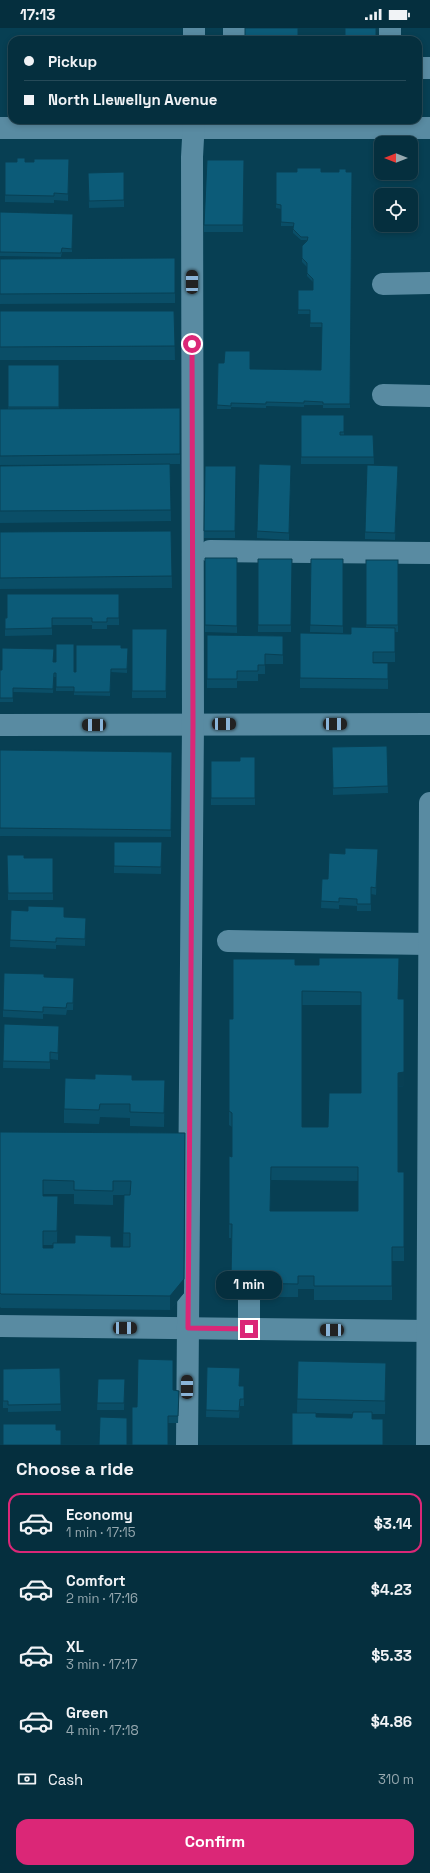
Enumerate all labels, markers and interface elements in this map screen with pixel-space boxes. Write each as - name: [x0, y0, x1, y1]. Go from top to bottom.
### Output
- text: 17:13: [20, 5, 55, 24]
- text: Pickup: [48, 52, 97, 71]
- text: North Llewellyn Avenue: [48, 90, 217, 109]
- north arrow: [374, 136, 418, 180]
- map controls: [374, 136, 418, 232]
- button: locate: [374, 188, 418, 232]
- car: [186, 270, 198, 294]
- route start: [183, 335, 201, 353]
- car: [212, 718, 236, 730]
- car: [323, 718, 347, 730]
- car: [82, 719, 106, 731]
- callout: 1 min: [216, 1271, 282, 1299]
- text: 1 min: [233, 1276, 265, 1293]
- route end: [240, 1320, 258, 1338]
- car: [113, 1322, 137, 1334]
- car: [320, 1324, 344, 1336]
- car: [181, 1375, 193, 1399]
- text: Choose a ride: [16, 1457, 134, 1480]
- icon: car: [18, 1505, 54, 1541]
- text: Economy: [66, 1505, 133, 1524]
- text: $3.14: [374, 1514, 412, 1533]
- text: 1 min · 17:15: [66, 1524, 136, 1541]
- icon: car: [18, 1571, 54, 1607]
- text: Comfort: [66, 1571, 126, 1590]
- text: $4.23: [371, 1580, 412, 1599]
- text: 2 min · 17:16: [66, 1590, 138, 1607]
- icon: car: [18, 1637, 54, 1673]
- text: XL: [66, 1637, 84, 1656]
- text: $5.33: [371, 1646, 412, 1665]
- text: 3 min · 17:17: [66, 1656, 137, 1673]
- icon: car: [18, 1703, 54, 1739]
- text: Green: [66, 1703, 108, 1722]
- text: $4.86: [371, 1712, 412, 1731]
- text: 4 min · 17:18: [66, 1722, 139, 1739]
- icon: cash: [16, 1768, 38, 1790]
- text: Cash: [48, 1770, 83, 1789]
- text: 310 m: [378, 1771, 414, 1788]
- button: Confirm: [16, 1819, 414, 1865]

